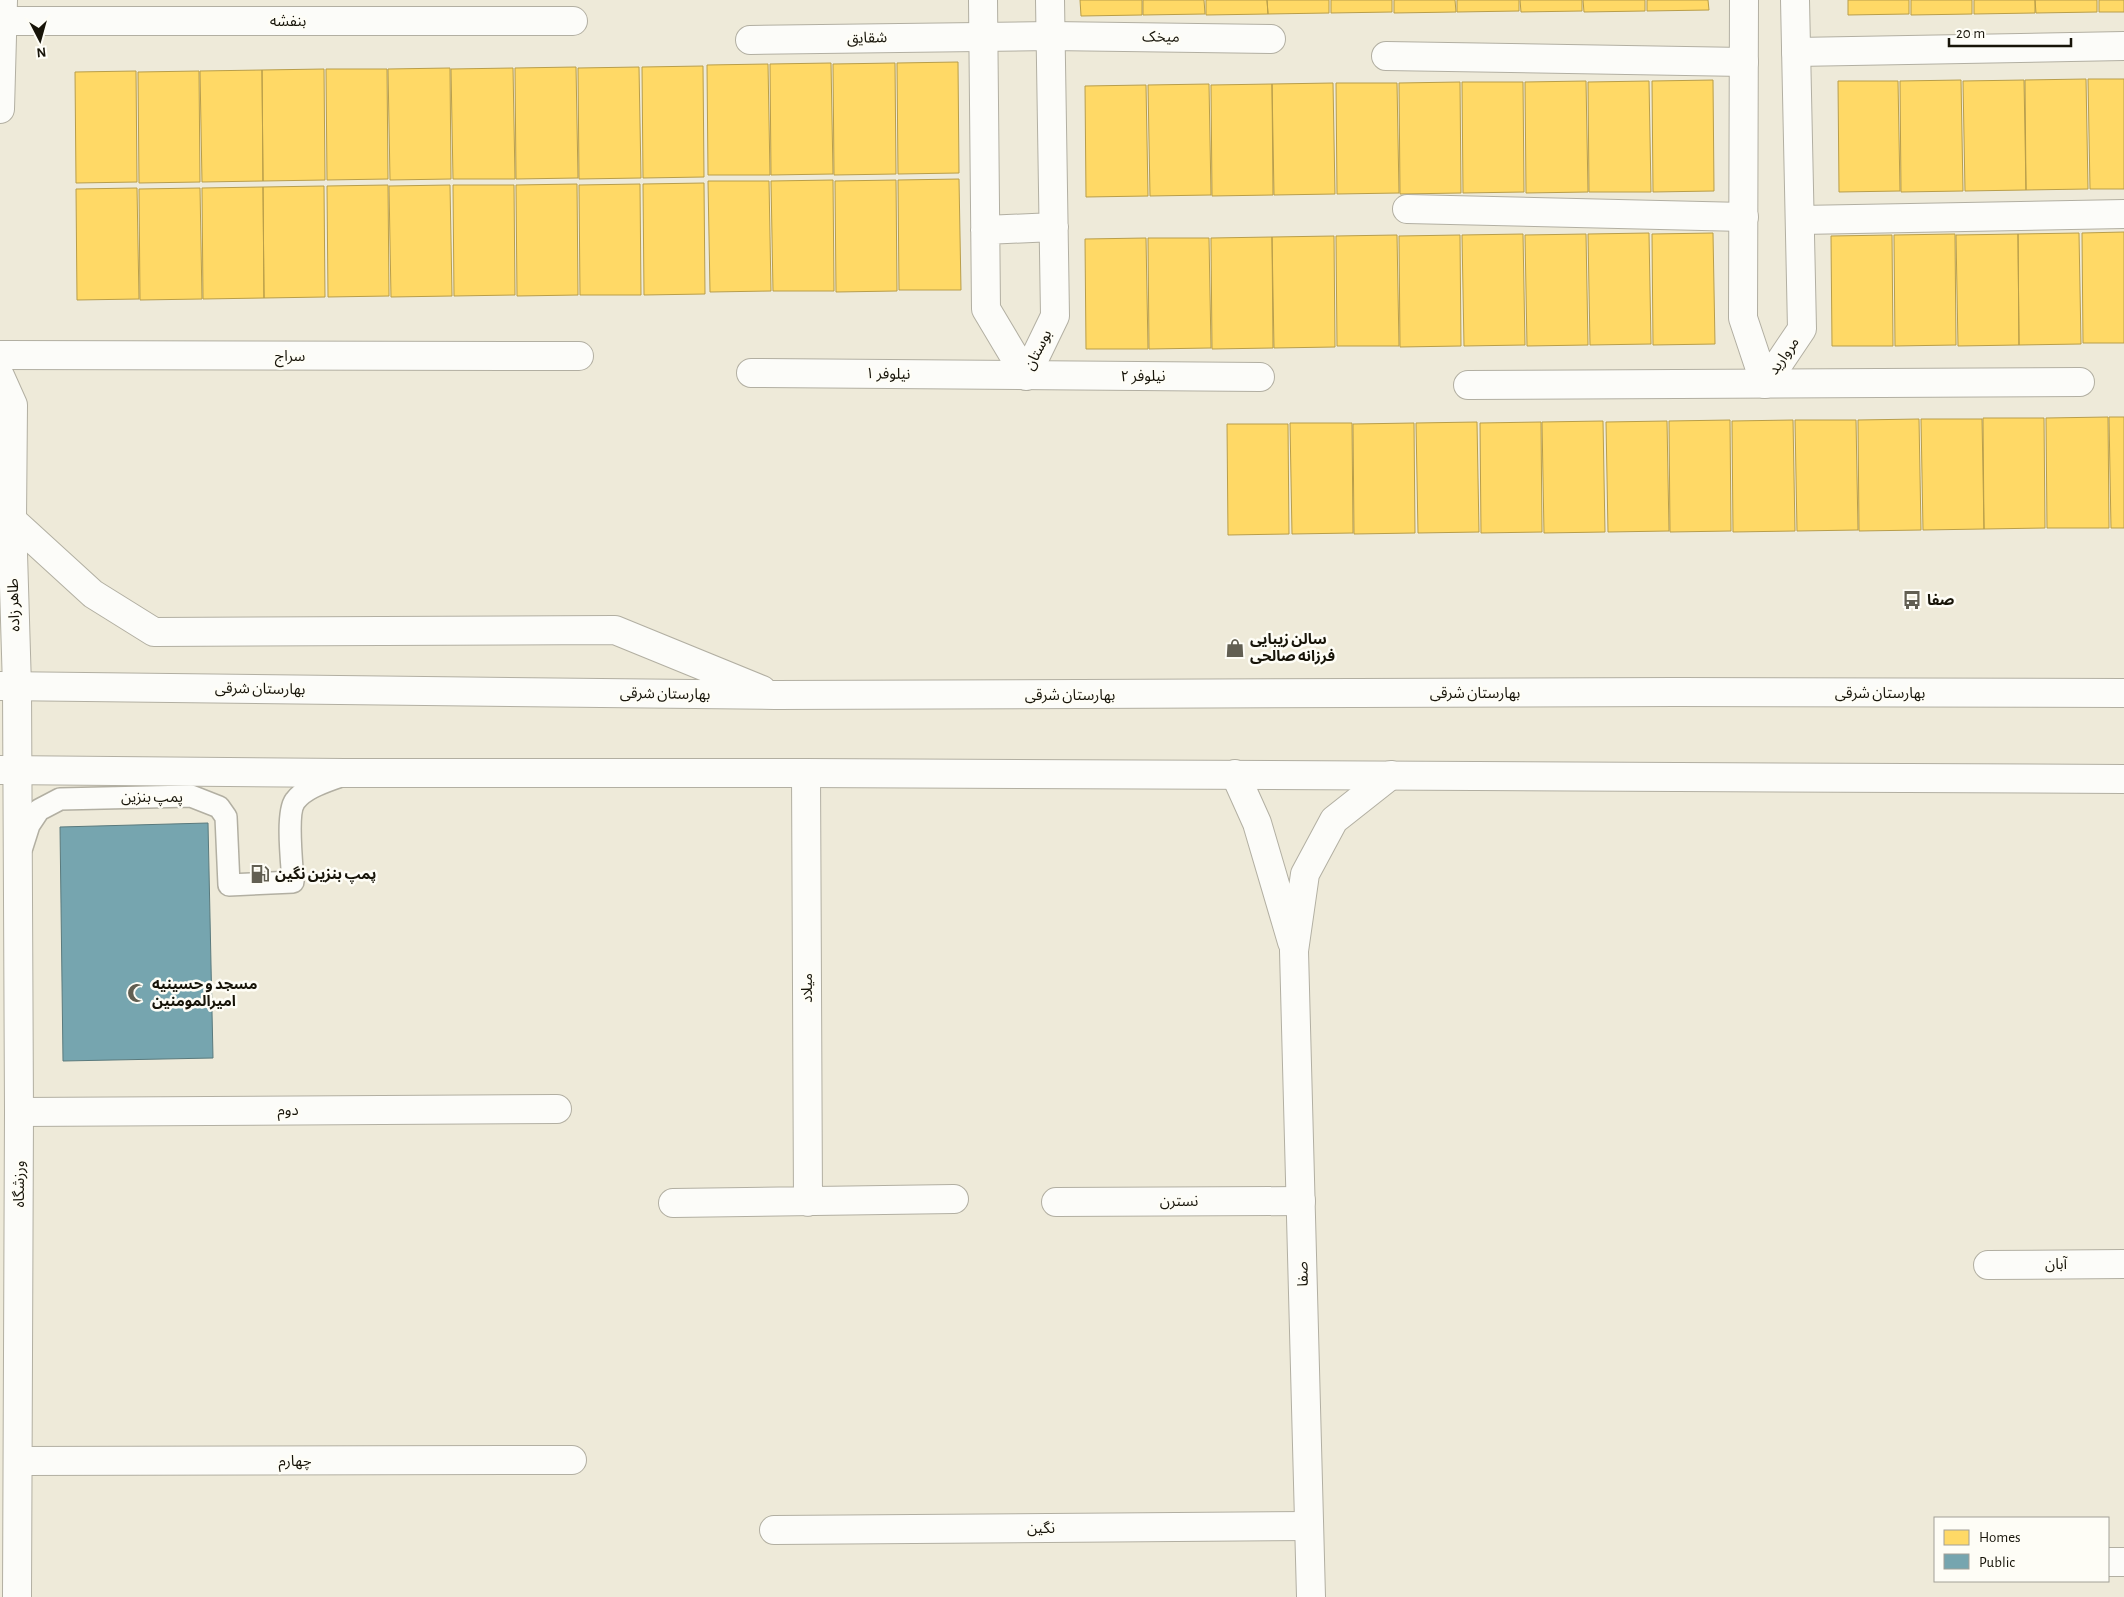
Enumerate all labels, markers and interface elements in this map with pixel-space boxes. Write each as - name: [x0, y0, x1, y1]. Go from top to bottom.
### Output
- street label: بنفشه: [270, 14, 306, 29]
- north arrow: [15, 15, 65, 65]
- scale bar: [1949, 15, 2072, 47]
- text: 20 m: [1956, 26, 1985, 41]
- street label: میخک: [1142, 29, 1180, 45]
- street label: شقایق: [847, 30, 887, 48]
- text: N: [36, 44, 47, 59]
- street label: بوستان: [1022, 327, 1055, 373]
- street label: مروارید: [1766, 335, 1803, 378]
- street label: سراج: [275, 349, 305, 368]
- street label: نیلوفر ۱: [865, 366, 911, 383]
- street label: نیلوفر ۲: [1121, 369, 1165, 385]
- street label: طاهر زاده: [6, 578, 23, 632]
- bus stop icon: صفا: [1901, 589, 1923, 611]
- place label: صفا: [1927, 593, 1955, 608]
- place label: سالن زیبایی فرزانه صالحی: [1250, 632, 1335, 665]
- shop icon: سالن زیبایی فرزانه صالحی: [1224, 637, 1246, 659]
- street label: بهارستان شرقی: [215, 681, 305, 698]
- street label: بهارستان شرقی: [620, 686, 710, 703]
- street label: بهارستان شرقی: [1430, 686, 1520, 702]
- street label: بهارستان شرقی: [1835, 686, 1925, 702]
- street label: بهارستان شرقی: [1025, 688, 1115, 704]
- street label: پمپ بنزین: [121, 790, 183, 807]
- fuel station icon: پمپ بنزین نگین: [249, 863, 271, 885]
- place label: پمپ بنزین نگین: [275, 865, 376, 884]
- street label: میلاد: [800, 973, 815, 1003]
- place label: مسجد و حسینیه امیرالمومنین: [152, 977, 257, 1010]
- mosque icon: مسجد و حسینیه امیرالمومنین: [126, 982, 148, 1004]
- street label: دوم: [277, 1103, 299, 1121]
- street label: ورزشگاه: [11, 1160, 28, 1208]
- street label: نسترن: [1160, 1194, 1198, 1210]
- street label: آبان: [2045, 1256, 2068, 1273]
- street label: صفا: [1295, 1261, 1311, 1287]
- street label: چهارم: [279, 1454, 312, 1472]
- legend: [1934, 1517, 2109, 1582]
- street label: نگین: [1027, 1520, 1055, 1537]
- text: Homes: [1979, 1530, 2021, 1545]
- text: Public: [1979, 1555, 2015, 1570]

